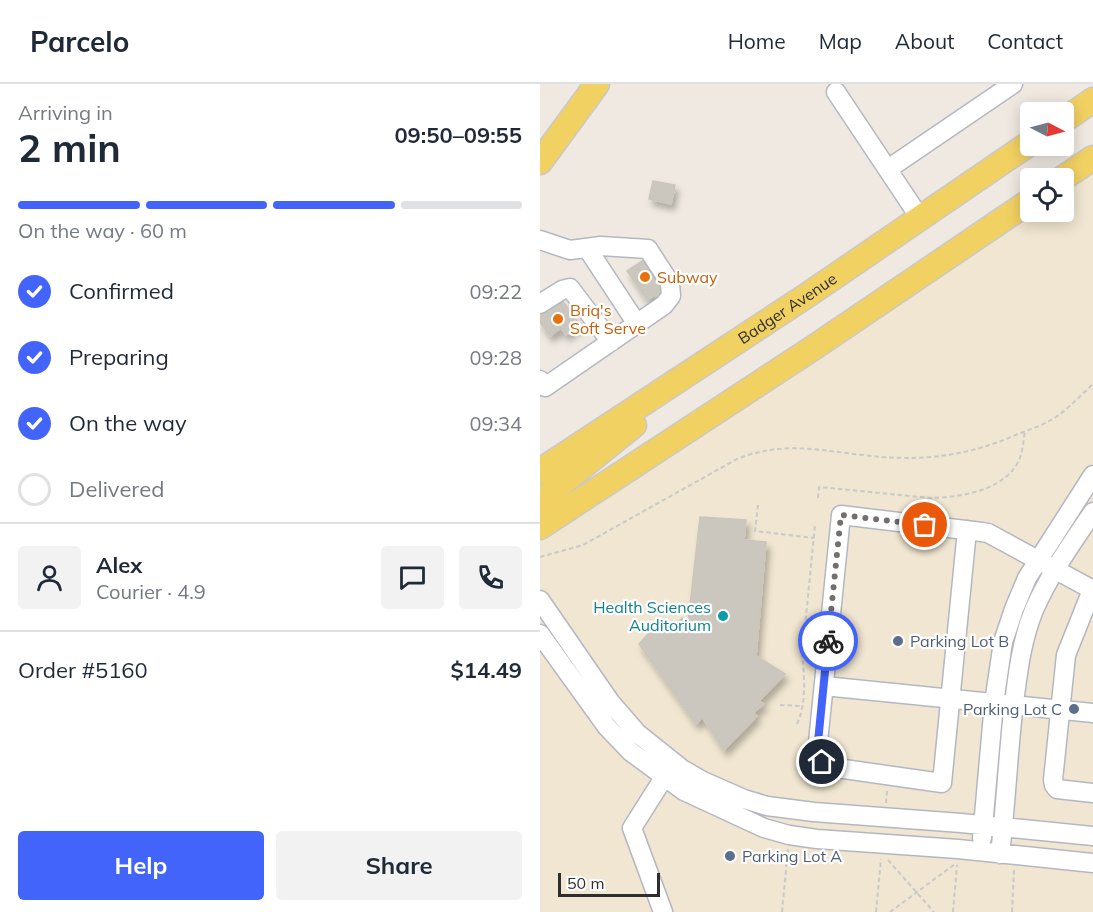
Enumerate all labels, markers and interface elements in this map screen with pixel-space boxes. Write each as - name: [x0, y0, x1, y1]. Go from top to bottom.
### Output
- text: Parcelo: [30, 24, 129, 59]
- text: Home: [728, 28, 786, 54]
- text: Map: [819, 28, 862, 54]
- text: About: [895, 28, 954, 54]
- text: Contact: [987, 28, 1063, 54]
- text: Arriving in: [18, 100, 113, 125]
- north arrow: [1020, 102, 1074, 156]
- map controls: [1020, 102, 1074, 222]
- text: 09:50–09:55: [394, 121, 522, 149]
- text: 2 min: [18, 123, 121, 172]
- button: locate: [1020, 168, 1074, 222]
- text: On the way · 60 m: [18, 218, 187, 243]
- place label: Subway: [657, 267, 718, 287]
- street label: Badger Avenue: [734, 268, 840, 348]
- marker: Subway: [638, 270, 652, 284]
- icon: check: [18, 275, 51, 308]
- text: Confirmed: [69, 277, 174, 305]
- text: 09:22: [469, 279, 522, 304]
- place label: Briq's Soft Serve: [570, 300, 646, 338]
- marker: Briq's Soft Serve: [551, 312, 565, 326]
- icon: check: [18, 341, 51, 374]
- text: Preparing: [69, 343, 169, 371]
- text: 09:28: [469, 345, 522, 370]
- icon: check: [18, 407, 51, 440]
- text: On the way: [69, 409, 187, 437]
- text: 09:34: [469, 411, 522, 436]
- text: Delivered: [69, 475, 164, 503]
- pin: [899, 499, 950, 550]
- icon: bag: [908, 508, 941, 541]
- button: person: [18, 546, 81, 609]
- button: chat: [381, 546, 444, 609]
- button: phone: [459, 546, 522, 609]
- text: Alex: [96, 551, 142, 579]
- text: Courier · 4.9: [96, 579, 206, 604]
- place label: Health Sciences Auditorium: [593, 597, 711, 635]
- marker: Health Sciences Auditorium: [716, 609, 730, 623]
- courier: [798, 611, 858, 671]
- icon: bike: [812, 625, 845, 658]
- place label: Parking Lot B: [910, 631, 1009, 651]
- marker: Parking Lot B: [891, 634, 905, 648]
- text: Order #5160: [18, 656, 148, 684]
- text: $14.49: [451, 656, 522, 684]
- place label: Parking Lot C: [963, 699, 1062, 719]
- marker: Parking Lot C: [1067, 702, 1081, 716]
- pin: [796, 736, 847, 787]
- icon: home: [805, 745, 838, 778]
- button: Help: [18, 831, 264, 900]
- button: Share: [276, 831, 522, 900]
- place label: Parking Lot A: [742, 846, 842, 866]
- marker: Parking Lot A: [723, 849, 737, 863]
- scale bar: [558, 870, 660, 898]
- text: 50 m: [567, 873, 604, 893]

